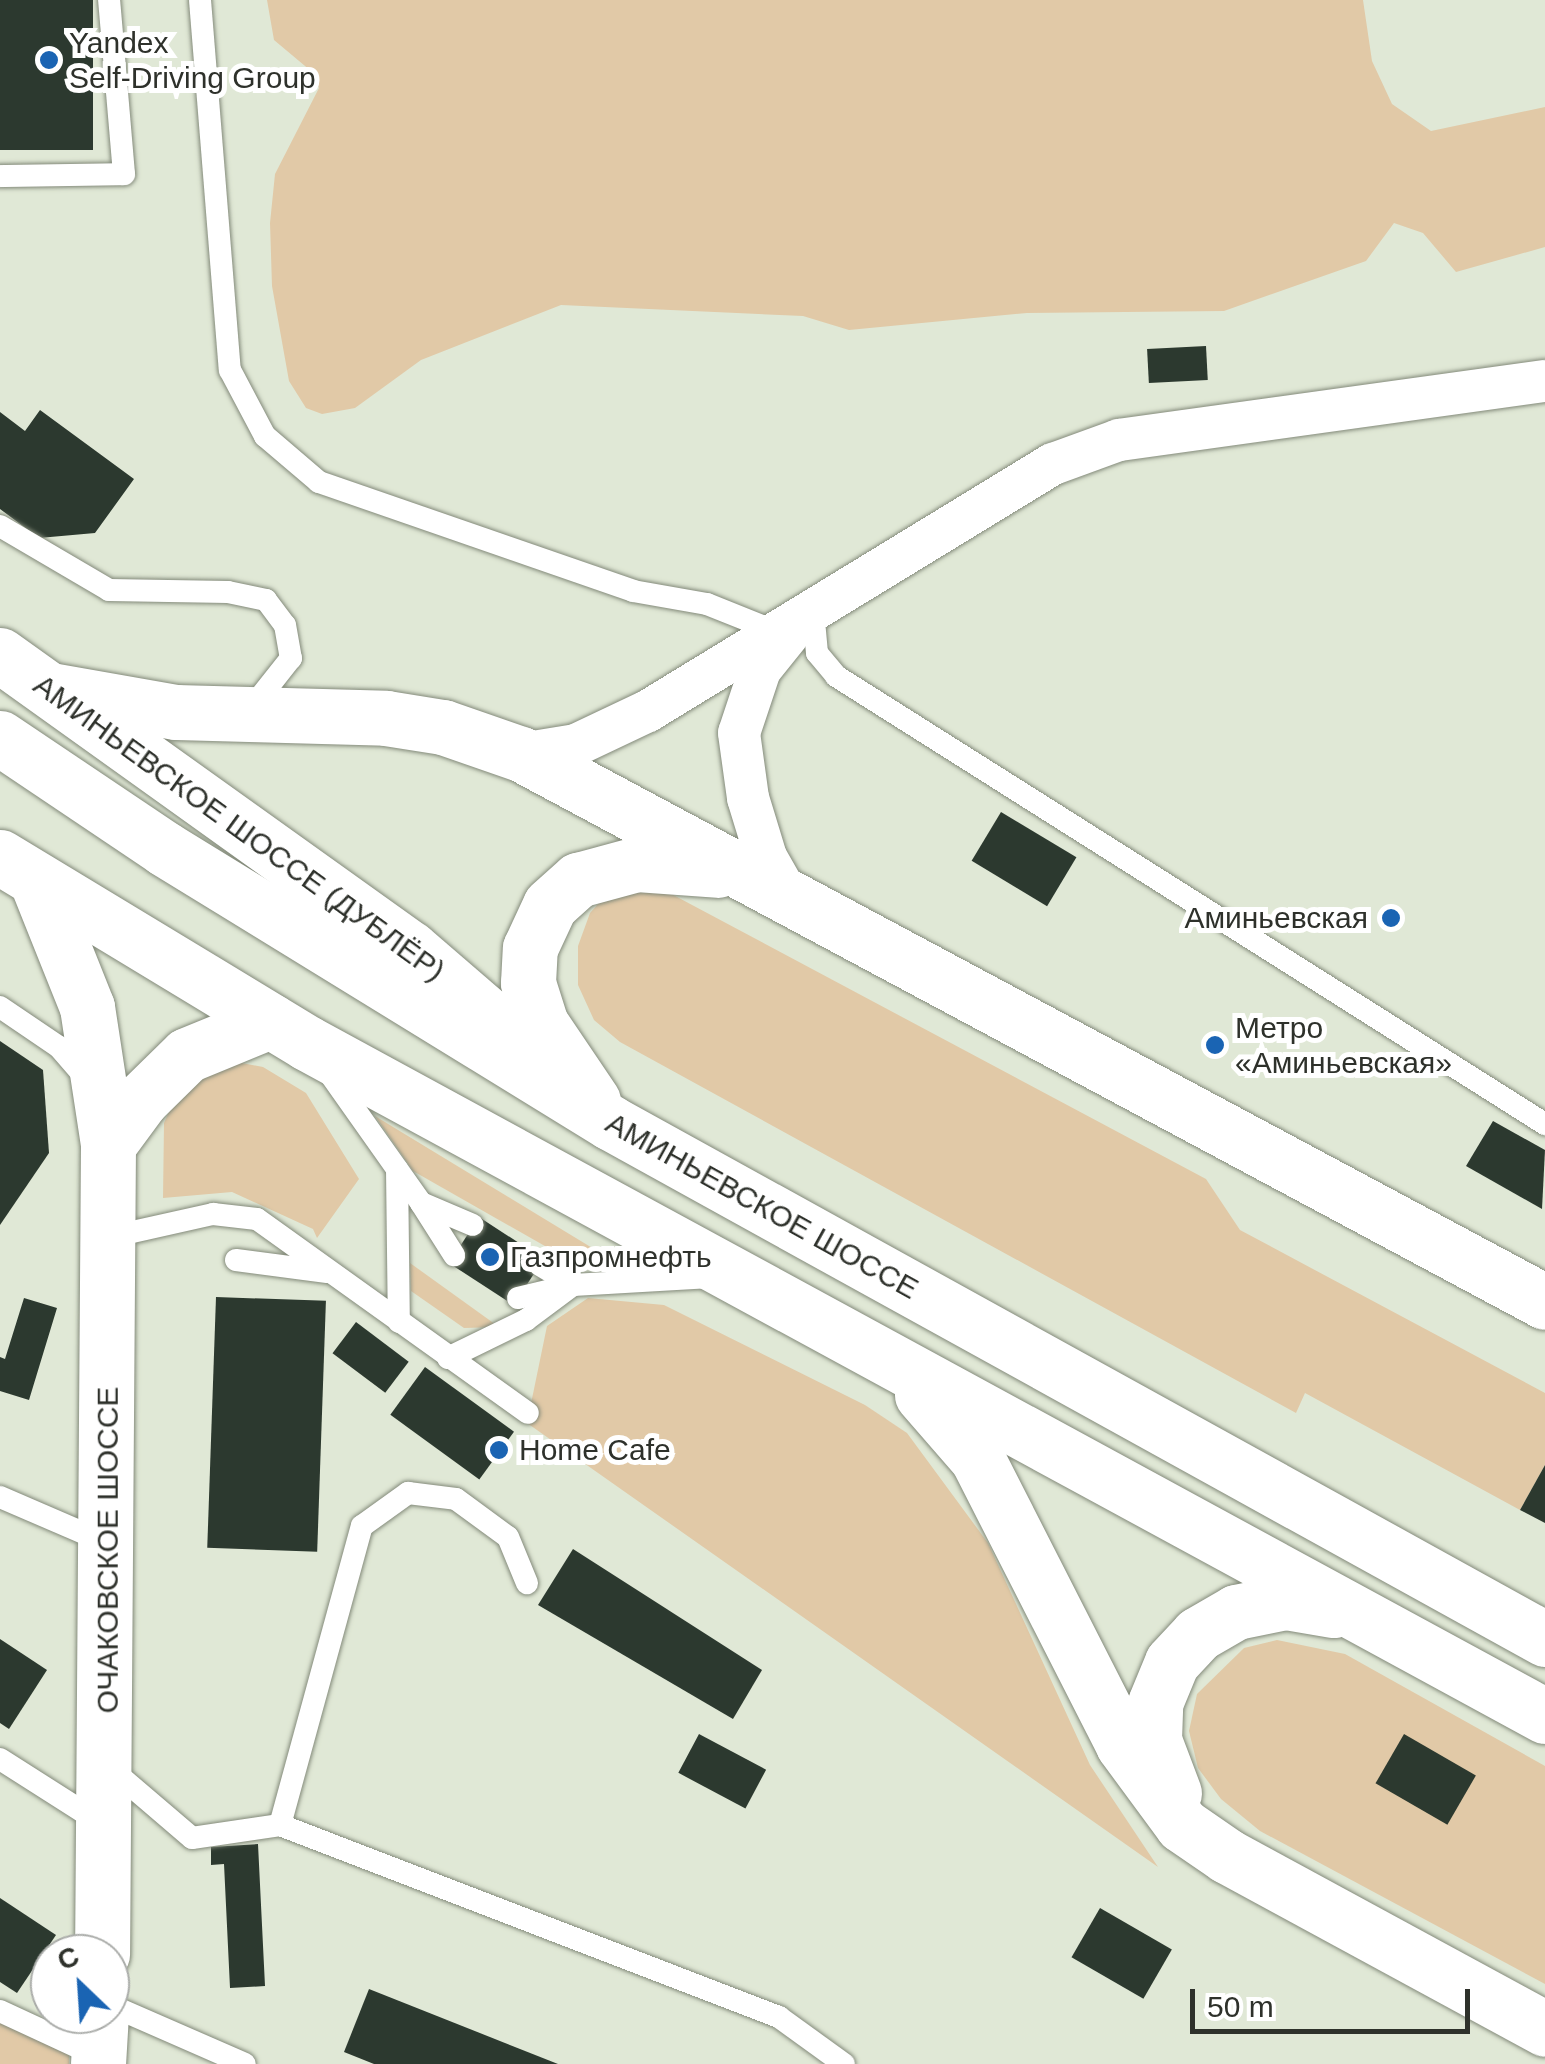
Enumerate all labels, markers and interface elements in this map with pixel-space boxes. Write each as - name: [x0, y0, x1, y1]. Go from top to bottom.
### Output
- place label: Yandex Self-Driving Group: [69, 25, 316, 96]
- marker: Yandex Self-Driving Group: [38, 49, 60, 71]
- street label: АМИНЬЕВСКОЕ ШОССЕ (ДУБЛЁР): [27, 667, 451, 989]
- place label: Аминьевская: [1184, 900, 1368, 936]
- marker: Аминьевская: [1378, 905, 1404, 931]
- place label: Метро «Аминьевская»: [1235, 1010, 1452, 1080]
- marker: Метро «Аминьевская»: [1204, 1034, 1226, 1056]
- street label: АМИНЬЕВСКОЕ ШОССЕ: [600, 1105, 924, 1307]
- place label: Газпромнефть: [510, 1239, 712, 1275]
- marker: Газпромнефть: [479, 1246, 501, 1268]
- street label: ОЧАКОВСКОЕ ШОССЕ: [90, 1387, 126, 1713]
- place label: Home Cafe: [519, 1432, 671, 1468]
- marker: Home Cafe: [488, 1439, 510, 1461]
- north arrow: [30, 1934, 130, 2034]
- text: С: [52, 1940, 84, 1976]
- scale bar: [1195, 1969, 1475, 2031]
- text: 50 m: [1207, 1990, 1274, 2023]

